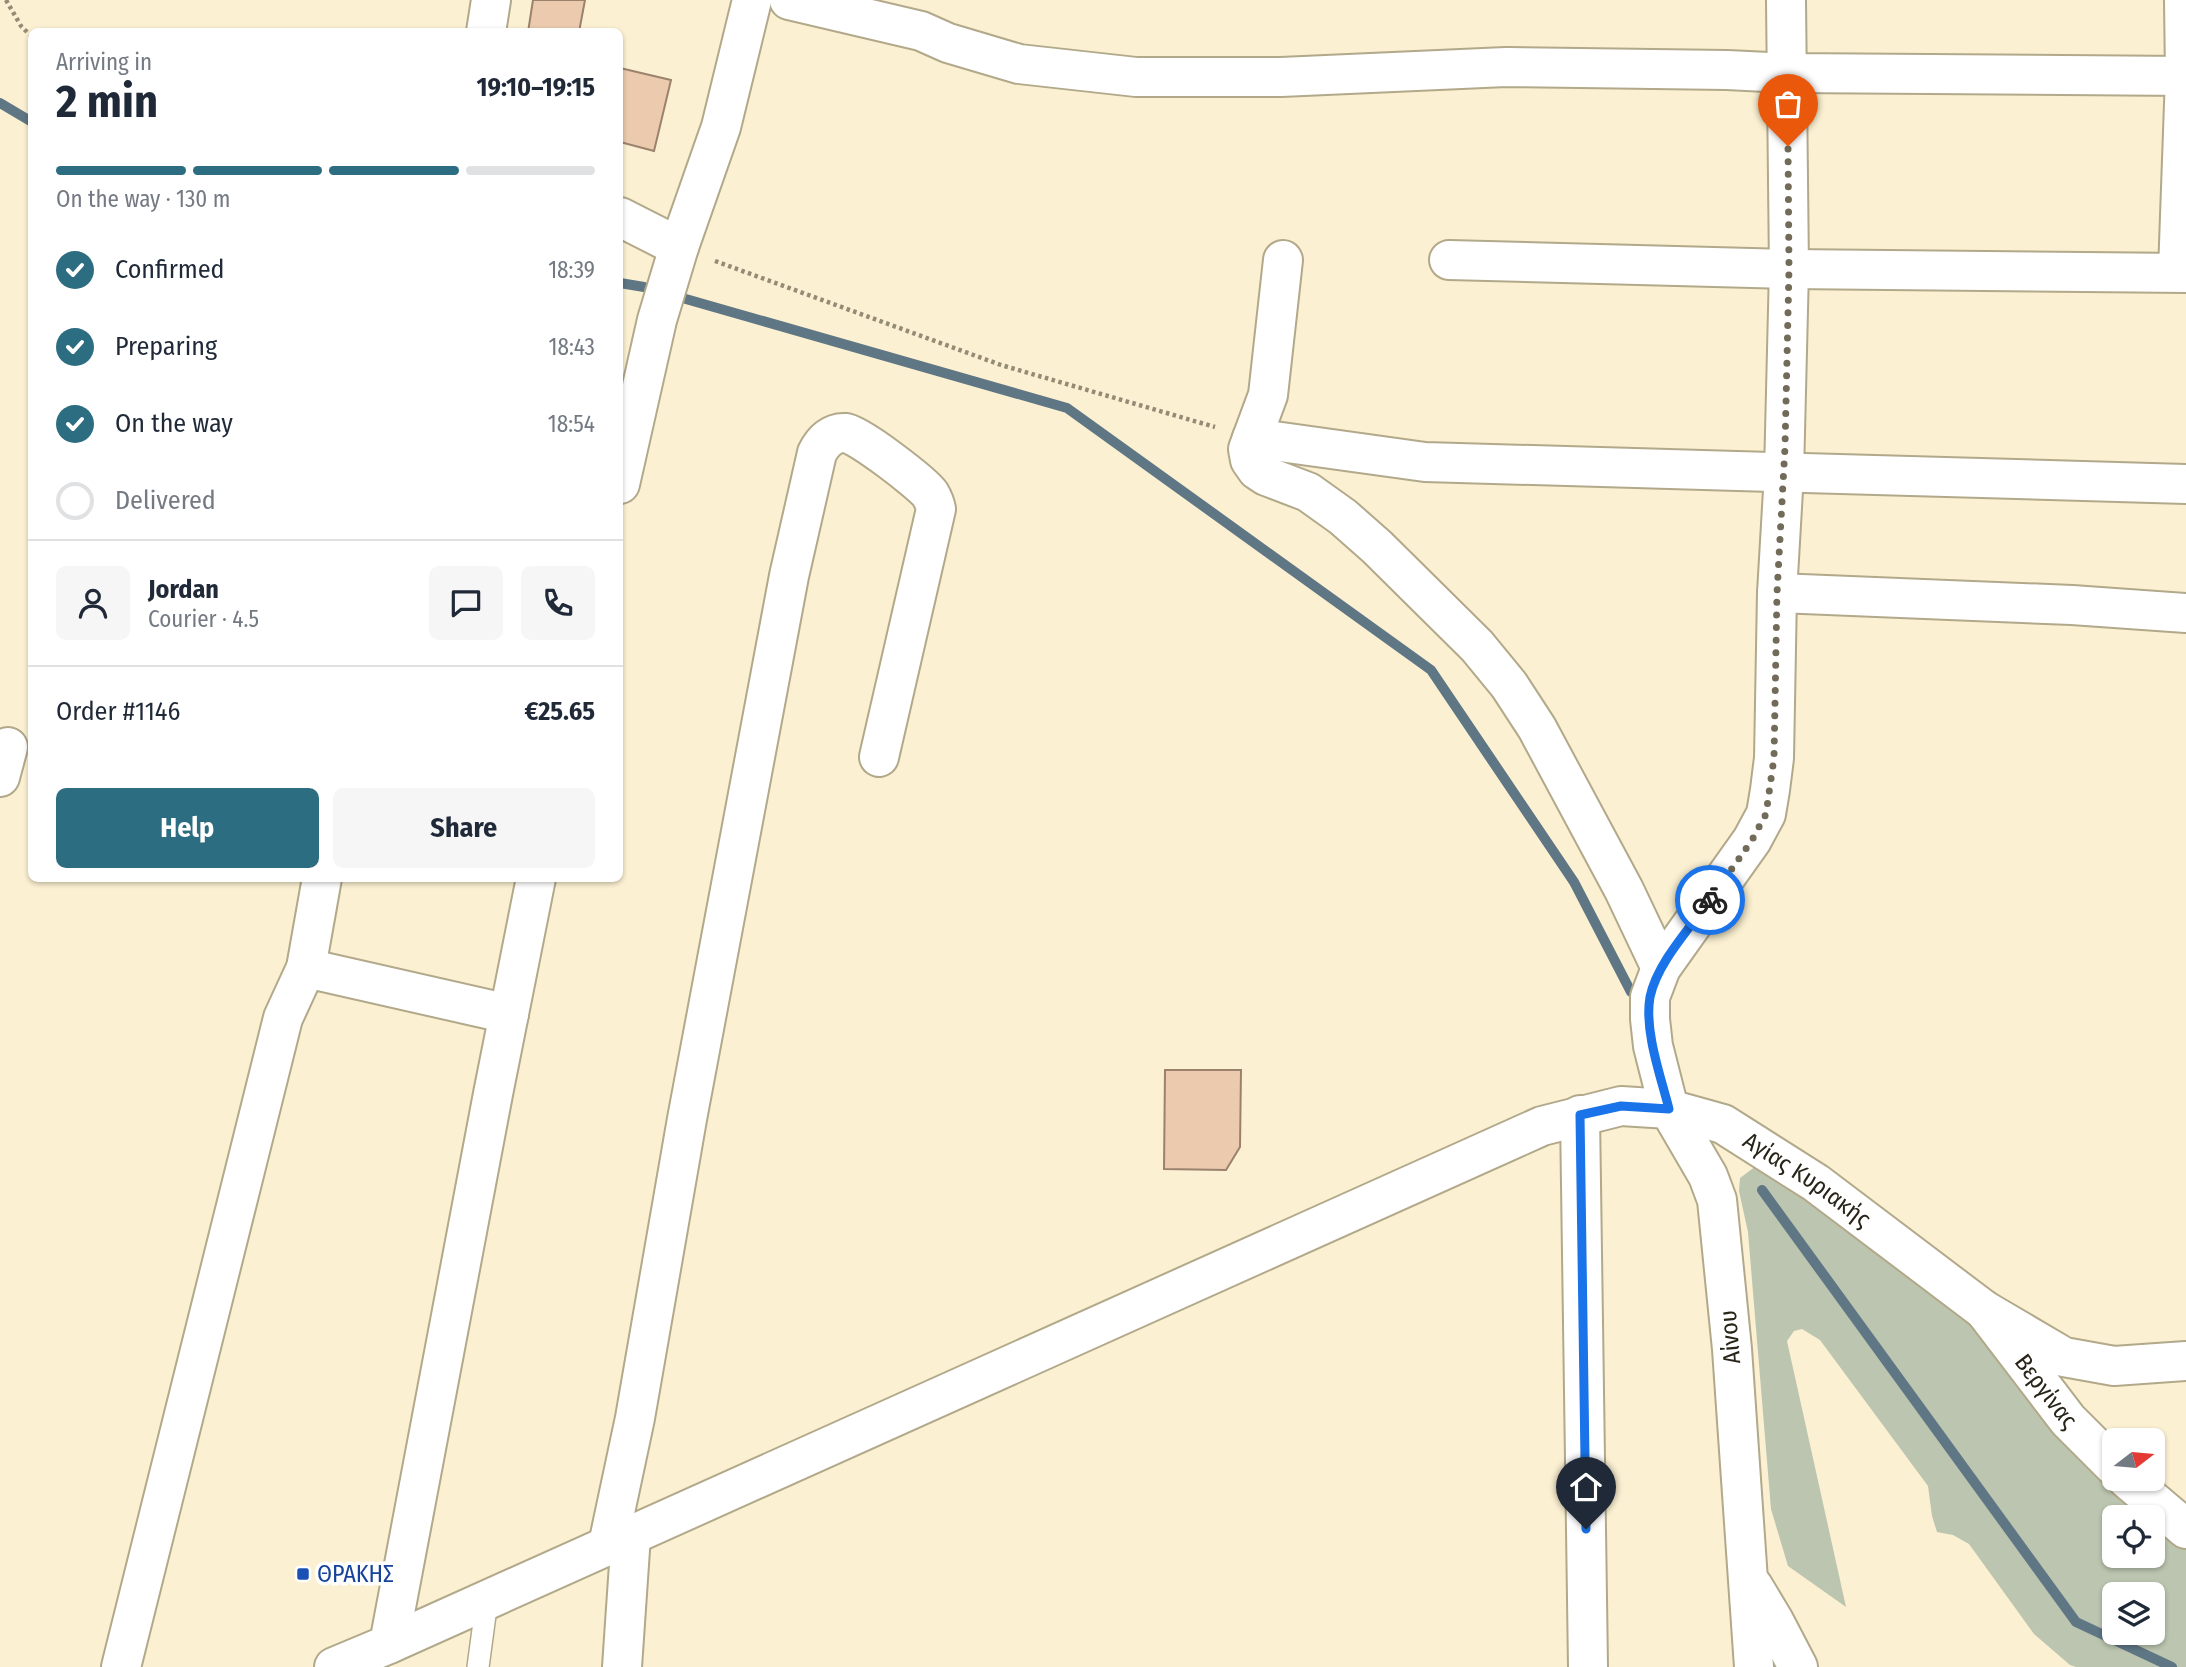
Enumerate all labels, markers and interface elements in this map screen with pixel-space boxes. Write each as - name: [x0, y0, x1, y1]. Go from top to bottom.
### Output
- text: Arriving in: [56, 48, 152, 76]
- text: 19:10–19:15: [476, 72, 595, 103]
- text: 2 min: [56, 74, 158, 129]
- pin: [1758, 74, 1818, 146]
- icon: bag: [1769, 85, 1807, 123]
- text: On the way · 130 m: [56, 185, 230, 213]
- icon: check: [56, 251, 94, 289]
- text: Confirmed: [115, 254, 225, 285]
- text: 18:39: [548, 256, 595, 284]
- icon: check: [56, 328, 94, 366]
- text: Preparing: [115, 331, 217, 362]
- text: 18:43: [549, 333, 595, 361]
- icon: check: [56, 405, 94, 443]
- text: On the way: [115, 408, 233, 439]
- text: 18:54: [548, 410, 595, 438]
- text: Delivered: [115, 485, 216, 516]
- button: person: [56, 566, 130, 640]
- button: chat: [429, 566, 503, 640]
- button: phone: [521, 566, 595, 640]
- text: Jordan: [148, 574, 219, 605]
- text: Courier · 4.5: [148, 605, 259, 633]
- text: Order #1146: [56, 696, 180, 727]
- text: €25.65: [525, 696, 595, 727]
- button: Help: [56, 788, 319, 868]
- button: Share: [333, 788, 595, 868]
- courier: [1675, 865, 1745, 935]
- icon: bike: [1691, 881, 1729, 919]
- street label: Αγίας Κυριακής: [1738, 1126, 1876, 1233]
- street label: Αίνου: [1714, 1309, 1746, 1365]
- street label: Βεργίνας: [2009, 1349, 2082, 1434]
- north arrow: [2102, 1428, 2165, 1491]
- map controls: [2102, 1428, 2165, 1645]
- pin: [1556, 1457, 1616, 1529]
- icon: home: [1567, 1468, 1605, 1506]
- button: locate: [2102, 1505, 2165, 1568]
- place label: ΘΡΑΚΗΣ: [317, 1560, 394, 1588]
- marker: ΘΡΑΚΗΣ: [295, 1566, 311, 1582]
- button: layers: [2102, 1582, 2165, 1645]

